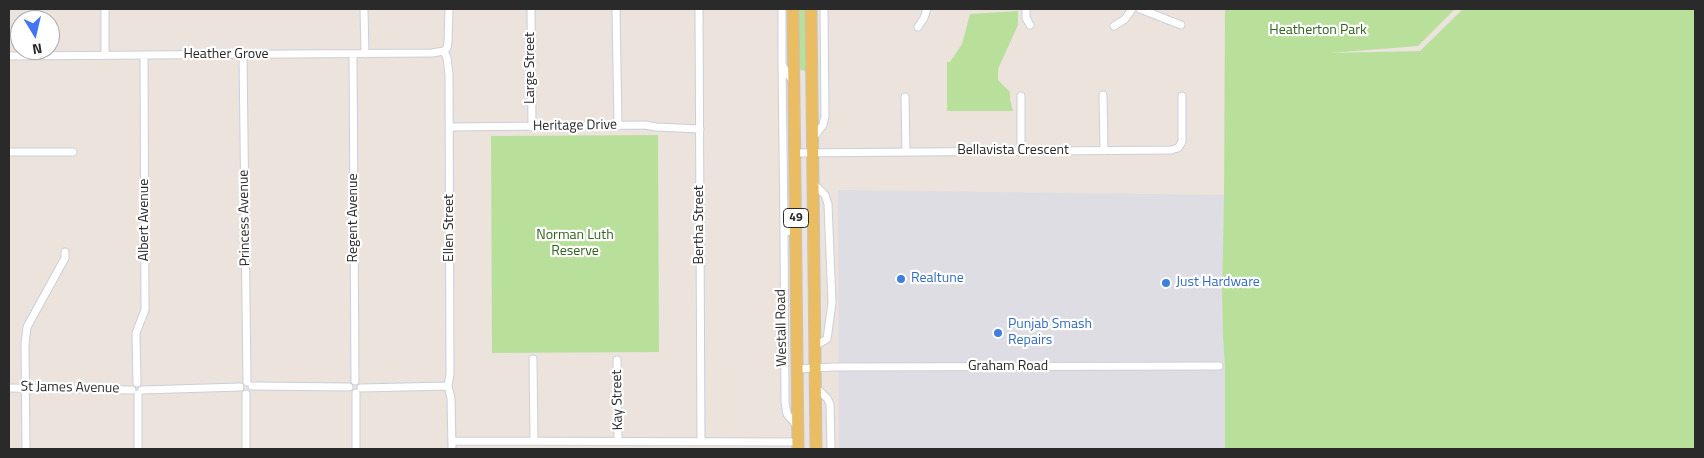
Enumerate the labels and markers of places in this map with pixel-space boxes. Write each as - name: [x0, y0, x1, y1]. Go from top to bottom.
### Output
- place label: Realtune: [911, 271, 964, 287]
- marker: Realtune: [895, 273, 907, 285]
- place label: Just Hardware: [1176, 275, 1260, 291]
- marker: Just Hardware: [1160, 277, 1172, 289]
- place label: Punjab Smash Repairs: [1008, 317, 1092, 350]
- marker: Punjab Smash Repairs: [992, 327, 1004, 339]

